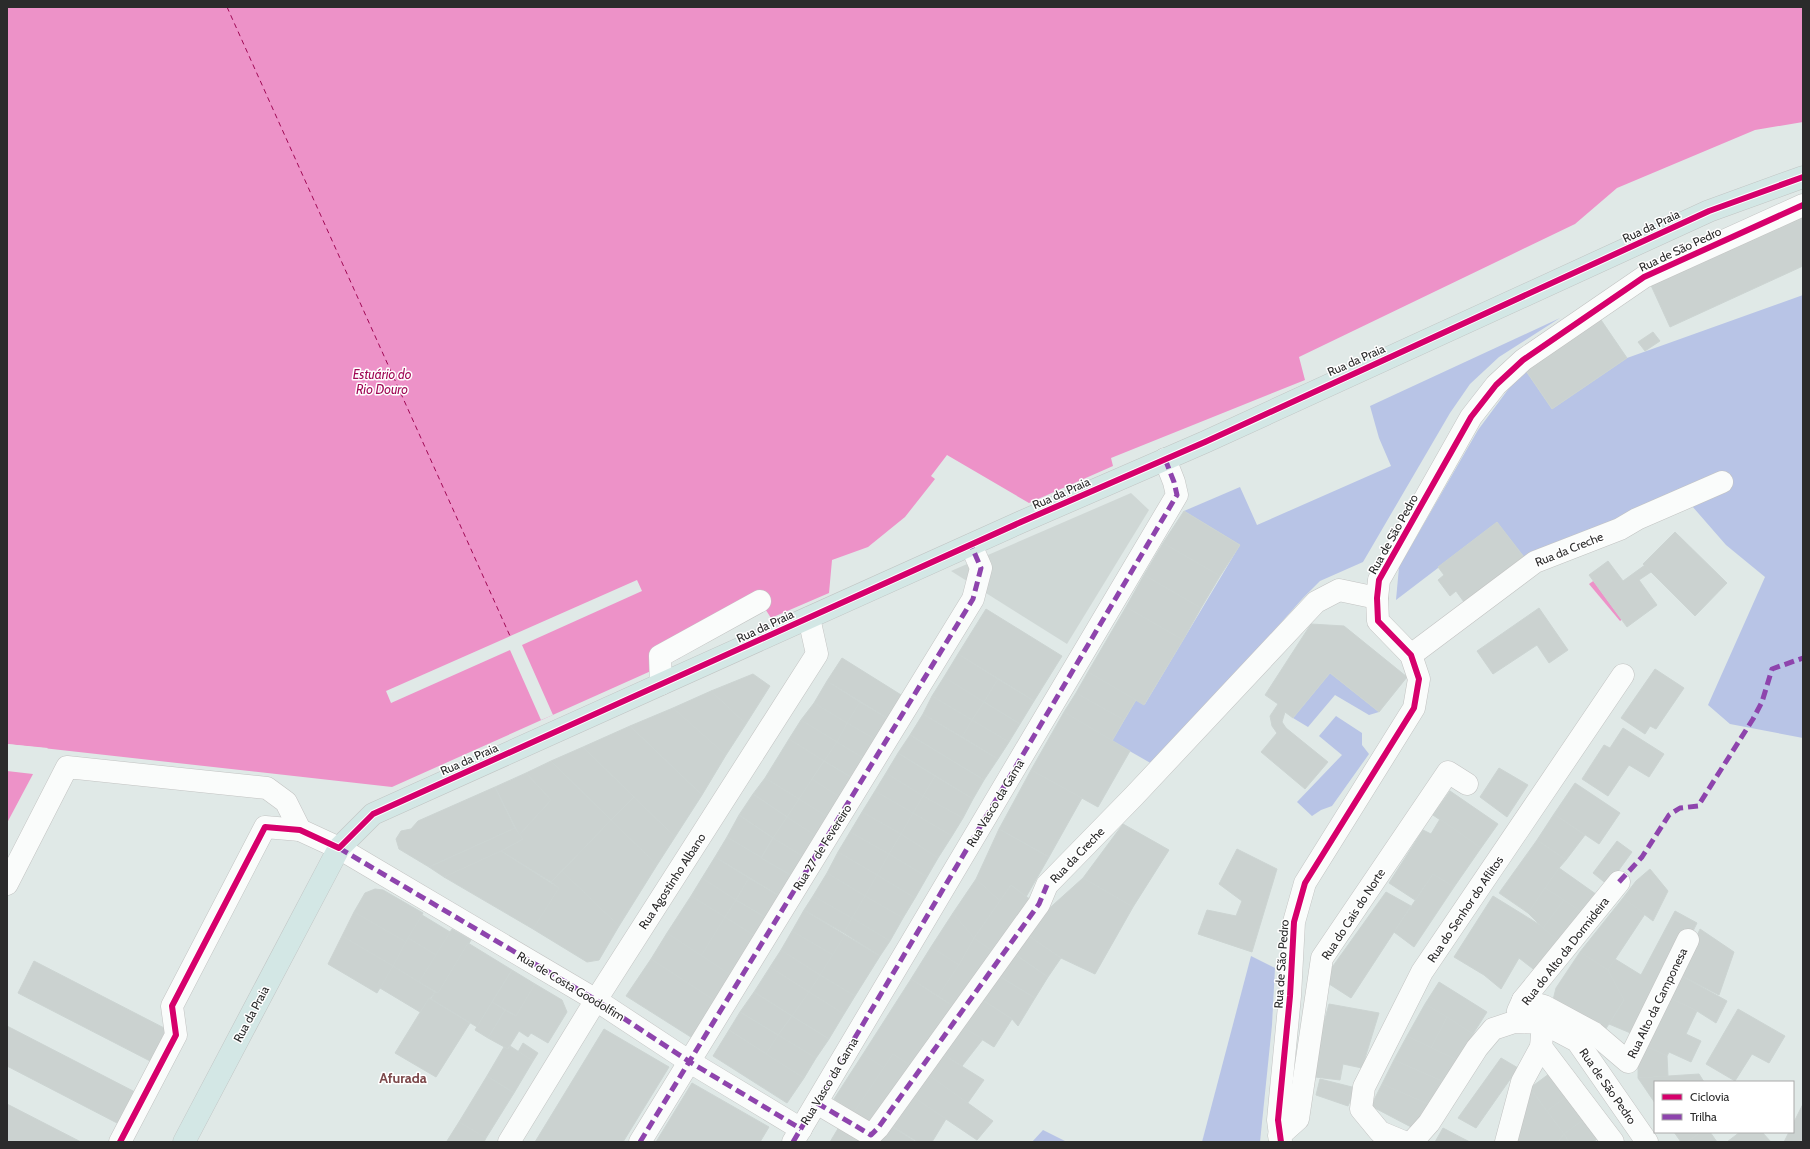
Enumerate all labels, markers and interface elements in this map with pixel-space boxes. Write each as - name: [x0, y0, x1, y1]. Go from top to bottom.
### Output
- street label: Rua da Praia: [1620, 206, 1682, 246]
- street label: Rua de São Pedro: [1636, 223, 1724, 275]
- street label: Rua da Praia: [1325, 341, 1387, 379]
- water label: Estuário do Rio Douro: [353, 366, 412, 397]
- street label: Rua da Praia: [1030, 474, 1092, 512]
- street label: Rua de São Pedro: [1365, 491, 1421, 577]
- street label: Rua da Creche: [1533, 529, 1605, 569]
- street label: Rua da Praia: [734, 606, 796, 646]
- street label: Rua da Praia: [438, 740, 500, 778]
- street label: Rua Vasco da Gama: [963, 756, 1027, 849]
- street label: Rua 27 de Fevereiro: [789, 801, 855, 893]
- street label: Rua da Creche: [1047, 824, 1107, 886]
- street label: Rua Agostinho Albano: [635, 830, 709, 932]
- street label: Rua do Senhor do Aflitos: [1424, 853, 1506, 965]
- street label: Rua do Cais do Norte: [1318, 865, 1388, 963]
- street label: Rua do Alto da Dormideira: [1518, 894, 1612, 1008]
- street label: Rua de São Pedro: [1270, 919, 1292, 1009]
- street label: Rua Alto da Camponesa: [1624, 945, 1690, 1061]
- street label: Rua de Costa Goodolfim: [514, 948, 628, 1024]
- street label: Rua da Praia: [230, 983, 272, 1045]
- street label: Rua Vasco da Gama: [797, 1034, 861, 1127]
- street label: Rua de São Pedro: [1576, 1045, 1640, 1127]
- district label: Afurada: [379, 1069, 427, 1087]
- legend: [1654, 1081, 1794, 1133]
- text: Ciclovia: [1690, 1089, 1729, 1104]
- text: Trilha: [1690, 1109, 1717, 1124]

